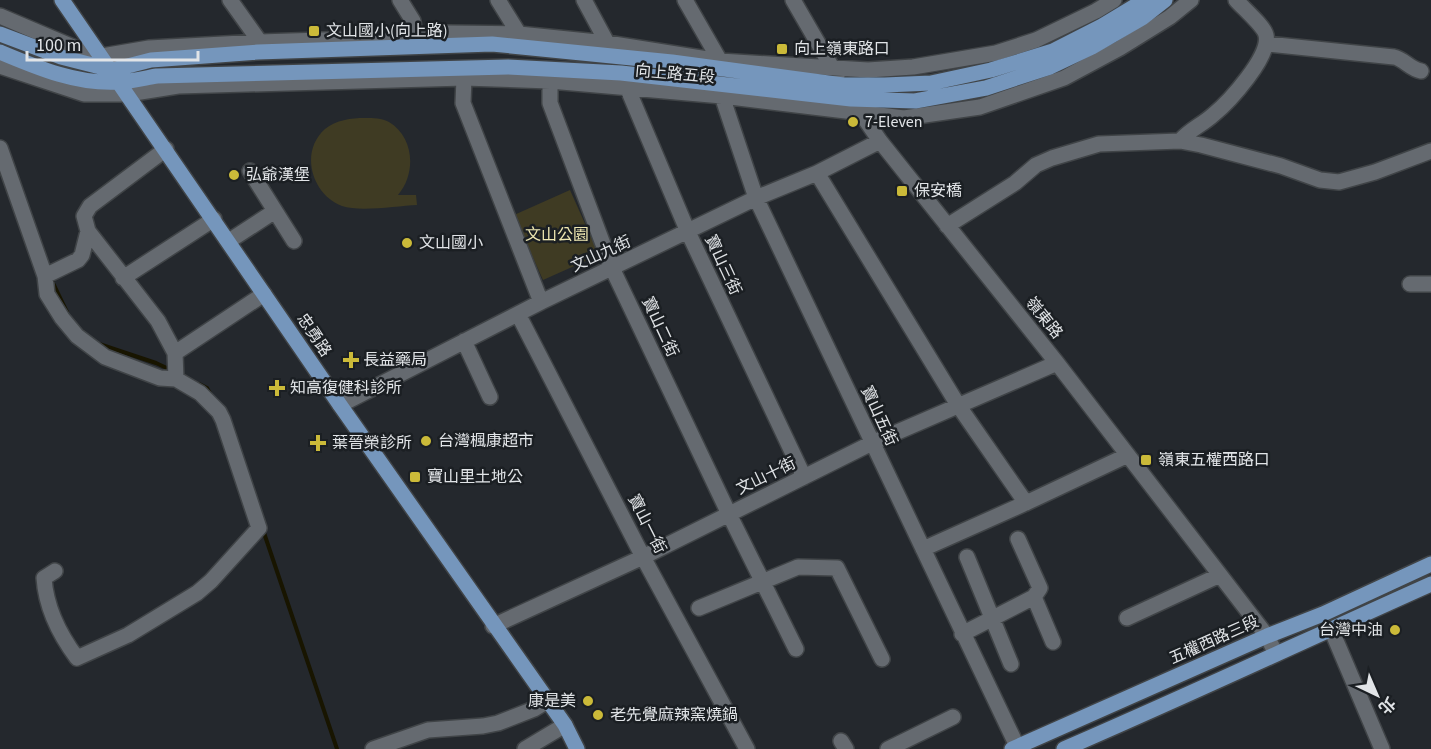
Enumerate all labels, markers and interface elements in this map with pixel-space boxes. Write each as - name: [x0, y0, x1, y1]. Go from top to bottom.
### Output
- place label: 文山國小(向上路): [326, 20, 448, 42]
- scale bar: [27, 24, 198, 62]
- marker: 文山國小(向上路): [307, 24, 321, 38]
- text: 100 m: [36, 33, 81, 58]
- place label: 向上嶺東路口: [794, 38, 890, 60]
- marker: 向上嶺東路口: [775, 42, 789, 56]
- street label: 向上路五段: [634, 60, 716, 88]
- place label: 7-Eleven: [865, 111, 923, 133]
- marker: 7-Eleven: [846, 115, 860, 129]
- place label: 弘爺漢堡: [246, 164, 310, 186]
- marker: 弘爺漢堡: [227, 168, 241, 182]
- place label: 保安橋: [914, 180, 962, 202]
- marker: 保安橋: [895, 184, 909, 198]
- park label: 文山公園: [525, 224, 589, 246]
- street label: 文山九街: [567, 231, 635, 277]
- street label: 寶山三街: [700, 231, 746, 299]
- place label: 文山國小: [419, 232, 483, 254]
- marker: 文山國小: [400, 236, 414, 250]
- street label: 嶺東路: [1020, 292, 1068, 344]
- street label: 寶山二街: [637, 293, 683, 361]
- street label: 忠勇路: [291, 309, 337, 361]
- place label: 長益藥局: [363, 349, 427, 371]
- marker: 長益藥局: [344, 353, 358, 367]
- place label: 知高復健科診所: [290, 377, 402, 399]
- marker: 知高復健科診所: [268, 379, 286, 397]
- street label: 寶山五街: [856, 382, 902, 450]
- place label: 台灣楓康超市: [438, 430, 534, 452]
- place label: 葉晉榮診所: [332, 432, 412, 454]
- marker: 葉晉榮診所: [309, 434, 327, 452]
- marker: 台灣楓康超市: [419, 434, 433, 448]
- place label: 嶺東五權西路口: [1158, 449, 1270, 471]
- street label: 文山十街: [732, 452, 800, 500]
- marker: 嶺東五權西路口: [1139, 453, 1153, 467]
- place label: 寶山里土地公: [427, 466, 523, 488]
- marker: 寶山里土地公: [408, 470, 422, 484]
- street label: 寶山一街: [623, 490, 671, 558]
- street label: 五權西路三段: [1166, 610, 1262, 670]
- place label: 台灣中油: [1319, 619, 1383, 641]
- marker: 台灣中油: [1388, 623, 1402, 637]
- north arrow: [1347, 665, 1407, 725]
- place label: 康是美: [528, 690, 576, 712]
- text: 北: [1373, 692, 1400, 719]
- marker: 康是美: [581, 694, 595, 708]
- place label: 老先覺麻辣窯燒鍋: [610, 704, 738, 726]
- marker: 老先覺麻辣窯燒鍋: [591, 708, 605, 722]

